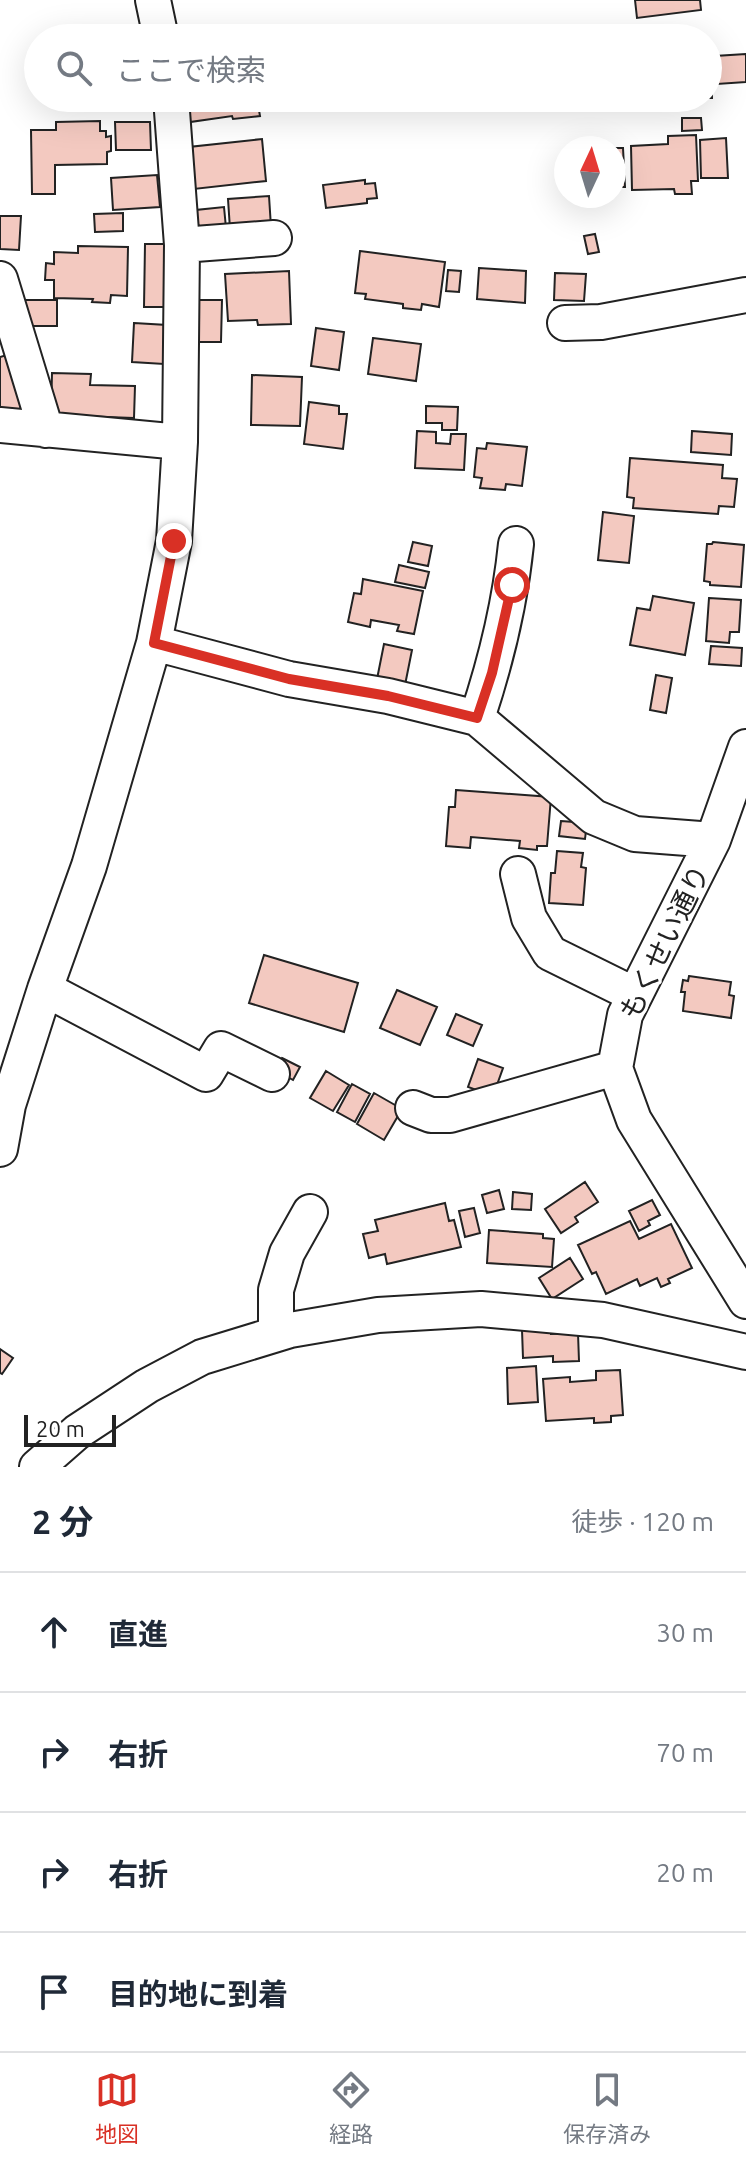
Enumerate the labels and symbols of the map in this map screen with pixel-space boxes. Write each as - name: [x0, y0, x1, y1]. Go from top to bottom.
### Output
- north arrow: [554, 136, 626, 208]
- route end: [156, 523, 192, 559]
- route start: [494, 567, 530, 603]
- street label: もくせい通り: [613, 860, 715, 1024]
- scale bar: [24, 1411, 116, 1447]

